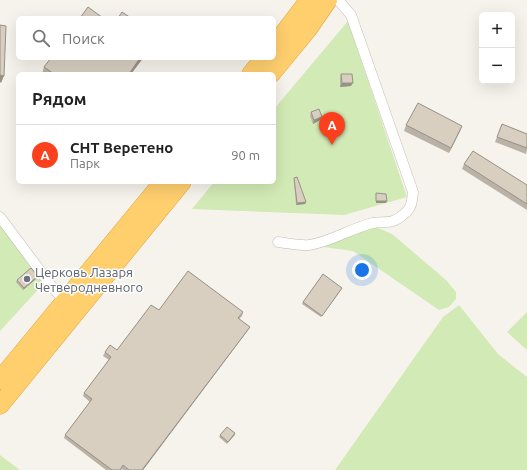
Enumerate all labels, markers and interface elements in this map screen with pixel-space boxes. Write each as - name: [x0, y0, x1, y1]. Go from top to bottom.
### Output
- map controls: [479, 12, 515, 84]
- button: +: [479, 12, 515, 48]
- search box: [16, 16, 276, 60]
- icon: search: [30, 27, 52, 49]
- text: Поиск: [62, 30, 105, 47]
- button: −: [479, 48, 515, 84]
- text: Рядом: [32, 89, 87, 108]
- pin: A: [319, 112, 345, 145]
- text: СНТ Веретено: [70, 139, 173, 156]
- text: A: [40, 148, 50, 162]
- text: 90 m: [231, 148, 260, 162]
- text: Парк: [70, 156, 100, 170]
- your location: [352, 260, 372, 280]
- place label: Церковь Лазаря Четверодневного: [35, 265, 143, 294]
- marker: Церковь Лазаря Четверодневного: [22, 274, 32, 284]

